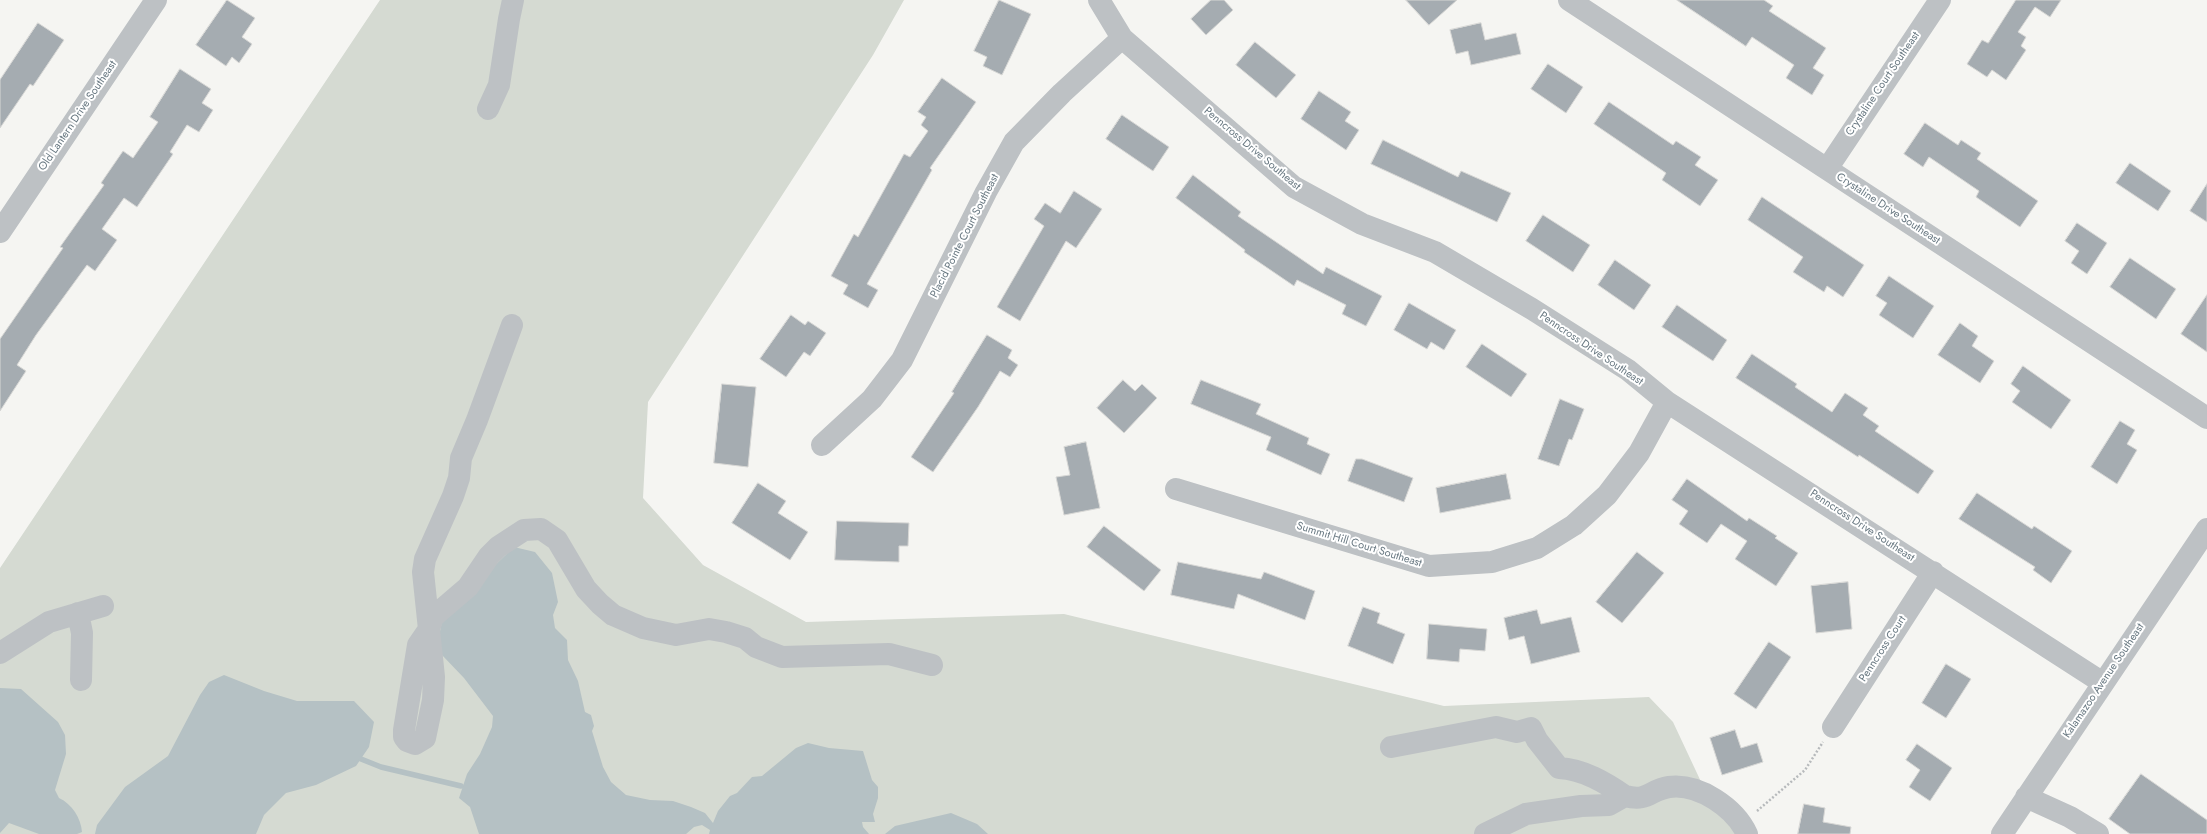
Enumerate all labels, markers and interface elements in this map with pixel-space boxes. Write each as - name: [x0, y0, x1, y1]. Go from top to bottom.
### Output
- street label: Crystaline Court Southeast: [1843, 30, 1923, 138]
- street label: Old Lantern Drive Southeast: [36, 58, 120, 174]
- street label: Penncross Drive Southeast: [1201, 105, 1303, 193]
- street label: Crystaline Drive Southeast: [1834, 171, 1942, 247]
- street label: Placid Pointe Court Southeast: [928, 172, 1002, 300]
- street label: Penncross Drive Southeast: [1537, 309, 1645, 389]
- street label: Penncross Drive Southeast: [1807, 487, 1917, 565]
- street label: Summit Hill Court Southeast: [1295, 520, 1423, 570]
- street label: Penncross Court: [1857, 614, 1909, 684]
- street label: Kalamazoo Avenue Southeast: [2061, 621, 2147, 741]

